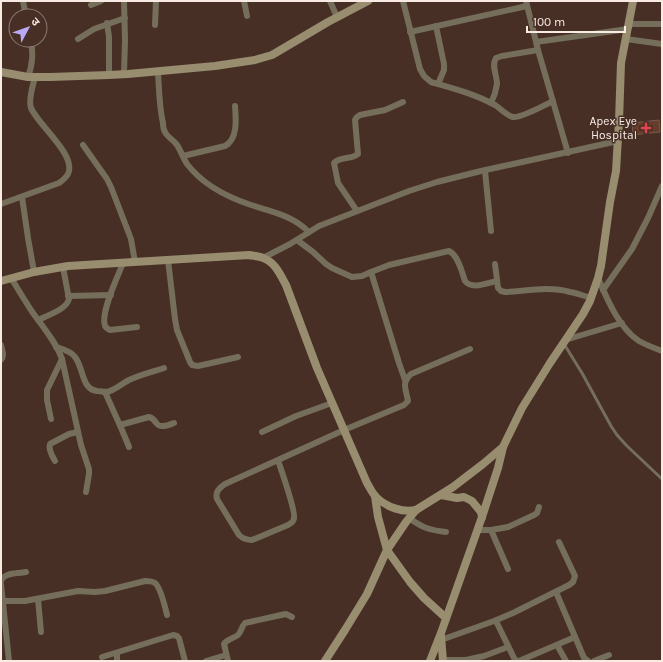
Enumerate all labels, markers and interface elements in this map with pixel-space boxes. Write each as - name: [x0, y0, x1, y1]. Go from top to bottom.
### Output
- north arrow: [8, 8, 48, 48]
- scale bar: [527, 8, 625, 34]
- text: उ: [28, 15, 43, 29]
- text: 100 m: [533, 15, 565, 29]
- place label: Apex Eye Hospital: [589, 114, 637, 142]
- marker: Apex Eye Hospital: [640, 122, 652, 134]

